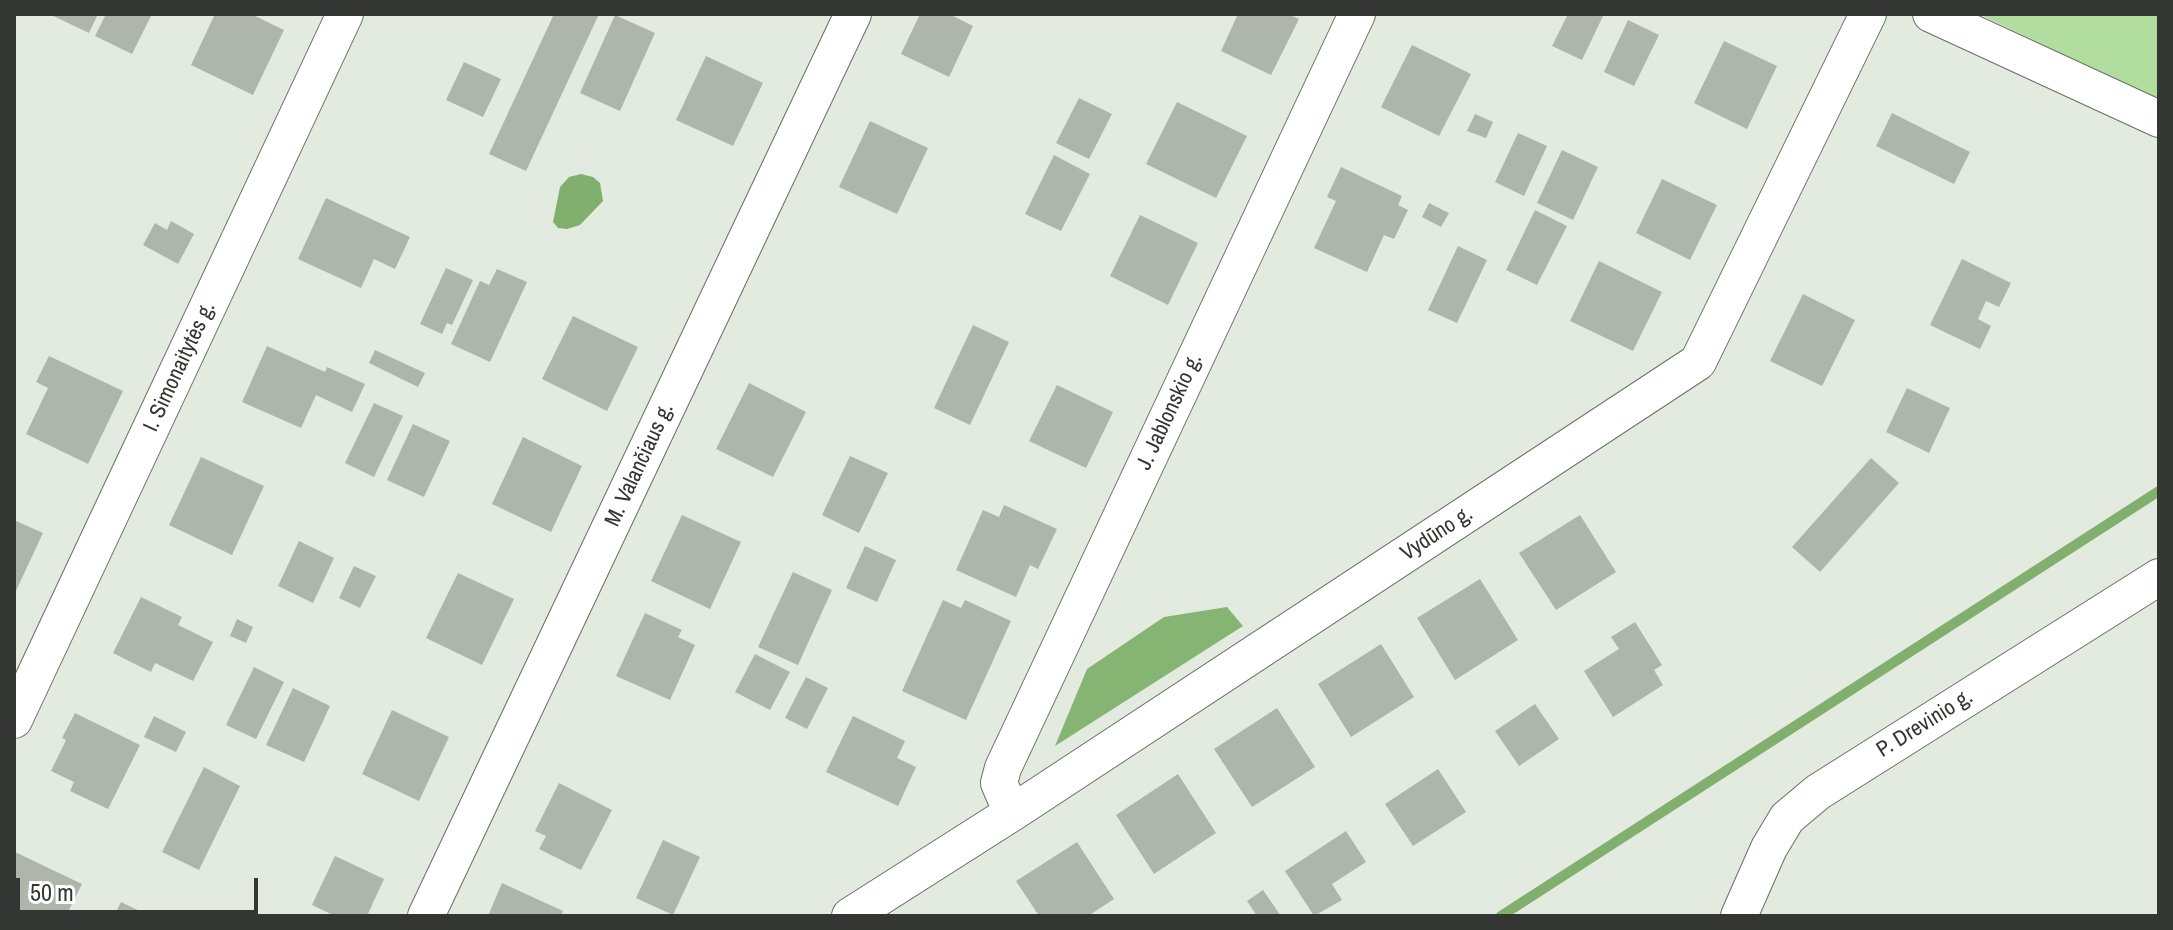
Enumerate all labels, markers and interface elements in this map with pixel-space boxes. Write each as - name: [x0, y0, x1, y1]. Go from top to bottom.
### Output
- street label: I. Simonaitytės g.: [138, 298, 222, 436]
- street label: J. Jablonskio g.: [1132, 350, 1208, 474]
- street label: M. Valančiaus g.: [600, 399, 680, 531]
- street label: Vydūno g.: [1396, 501, 1478, 567]
- street label: P. Drevinio g.: [1872, 684, 1978, 764]
- scale bar: [20, 862, 262, 912]
- text: 50 m: [30, 876, 74, 908]

